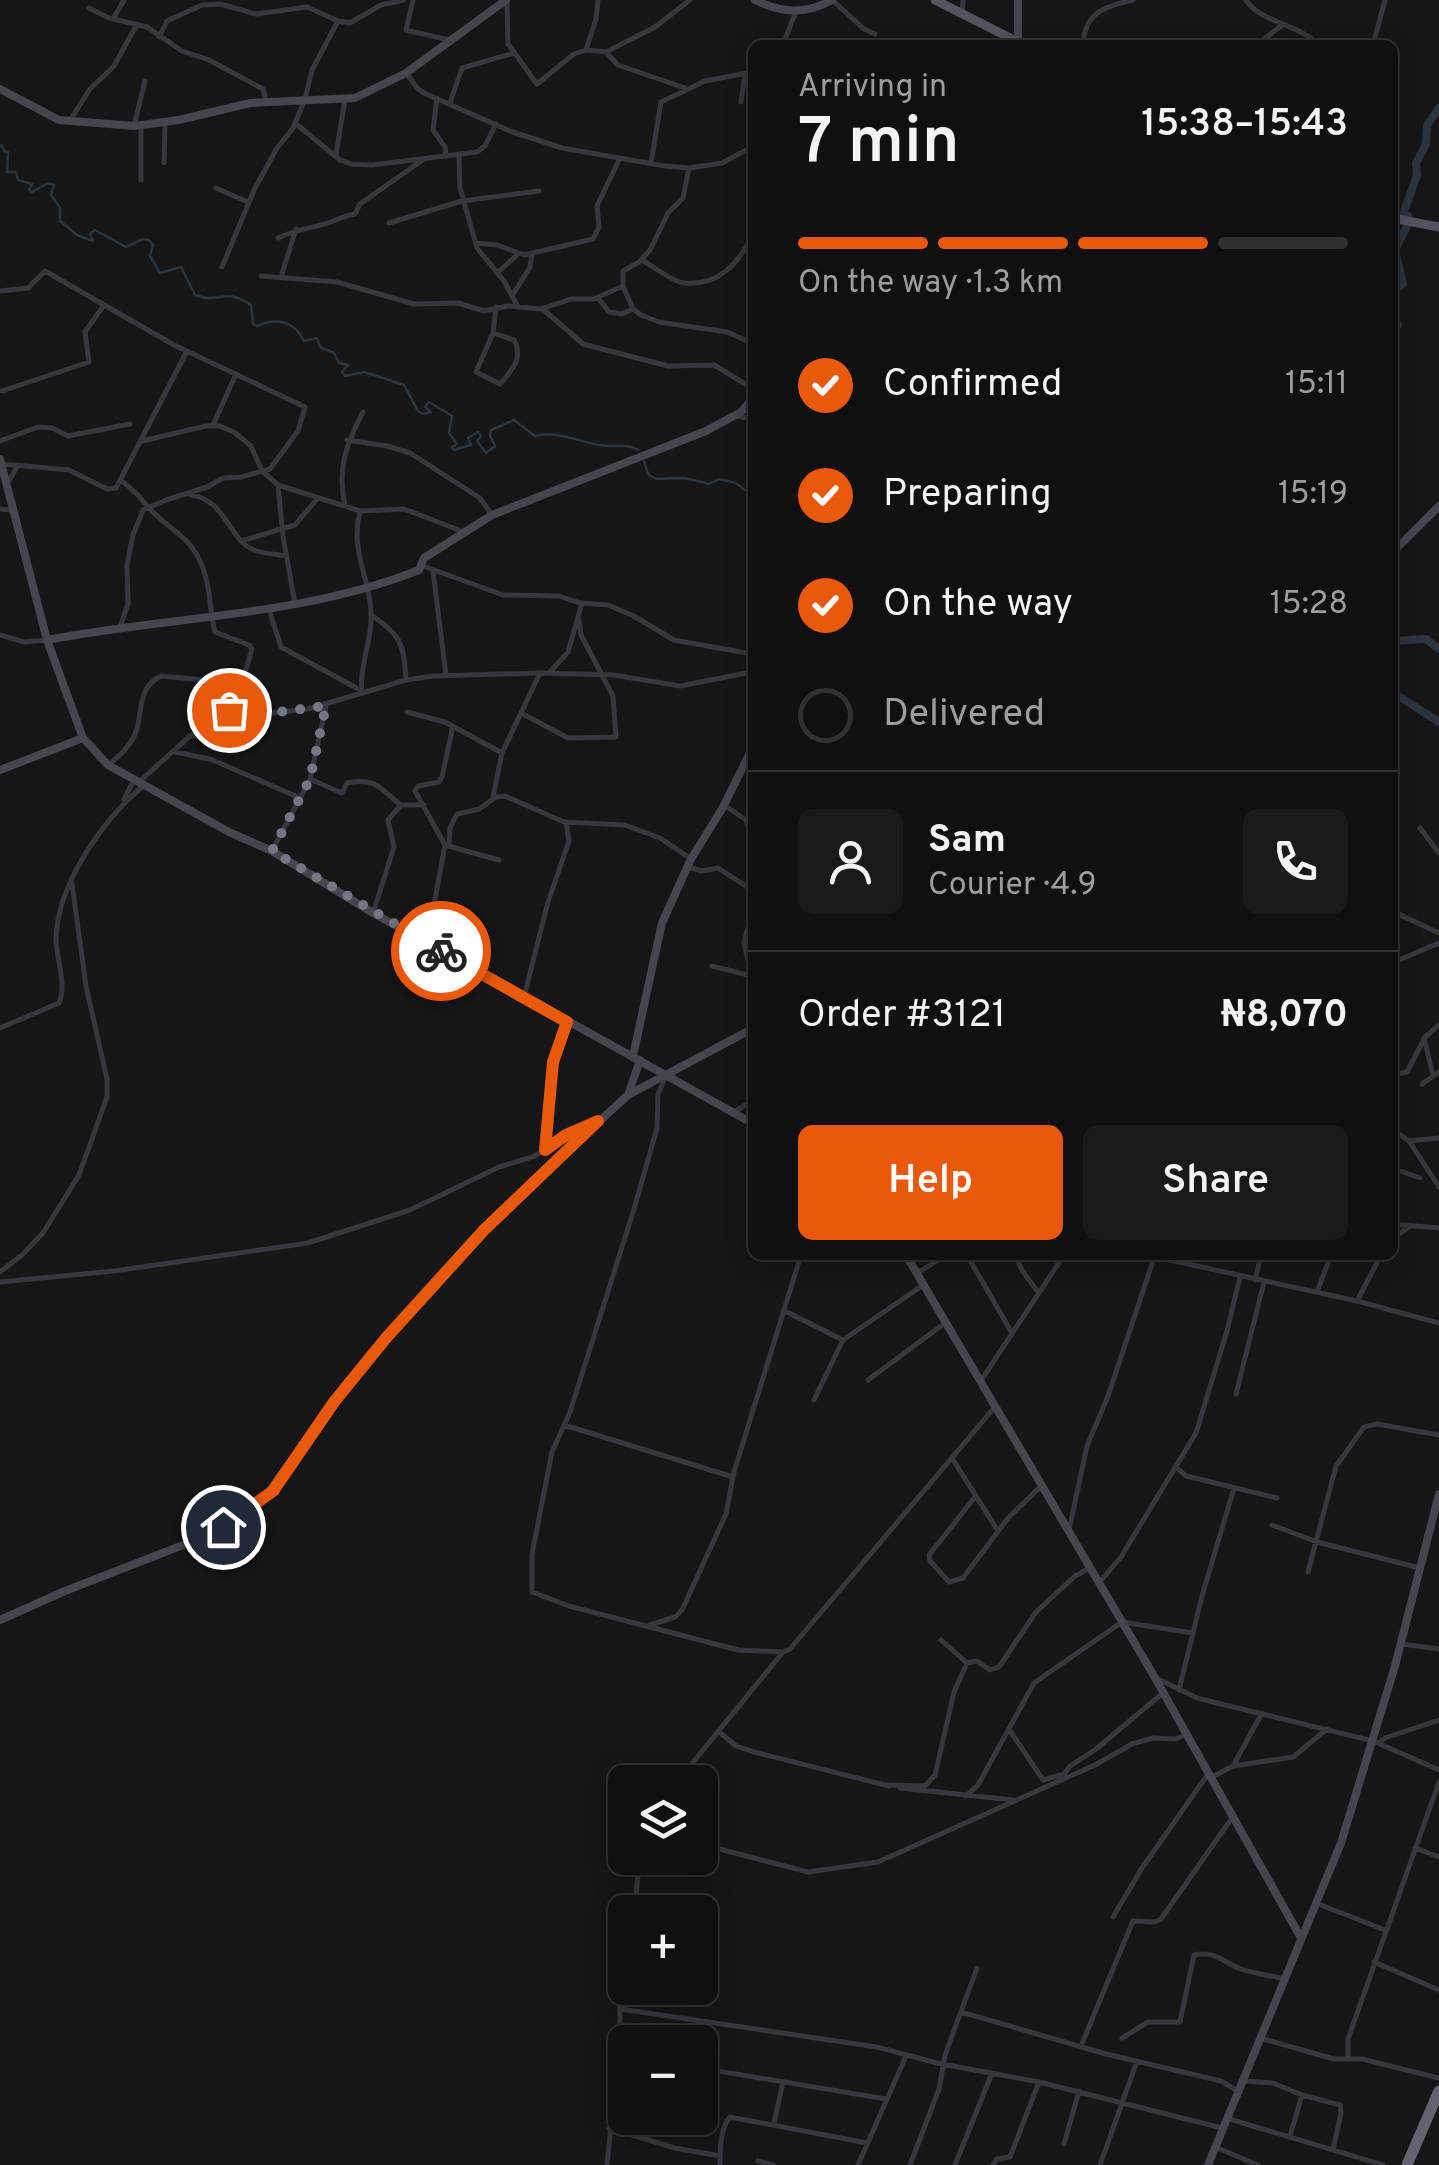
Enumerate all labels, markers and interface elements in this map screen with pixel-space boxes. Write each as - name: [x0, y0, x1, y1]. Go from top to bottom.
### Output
- text: Arriving in: [798, 68, 947, 108]
- text: 15:38–15:43: [1141, 101, 1348, 150]
- text: 7 min: [798, 104, 960, 186]
- text: On the way · 1.3 km: [798, 264, 1063, 304]
- icon: check: [798, 358, 853, 413]
- text: Confirmed: [883, 361, 1062, 410]
- text: 15:11: [1285, 365, 1348, 405]
- icon: check: [798, 468, 853, 523]
- text: Preparing: [883, 471, 1052, 520]
- text: 15:19: [1278, 475, 1348, 515]
- icon: check: [798, 578, 853, 633]
- text: On the way: [883, 581, 1073, 630]
- text: 15:28: [1270, 585, 1348, 625]
- pin: [187, 668, 272, 753]
- icon: bag: [202, 683, 257, 738]
- text: Delivered: [883, 691, 1045, 740]
- button: person: [798, 809, 903, 914]
- button: phone: [1243, 809, 1348, 914]
- text: Sam: [928, 817, 1006, 866]
- text: Courier · 4.9: [928, 866, 1097, 906]
- courier: [391, 901, 491, 1001]
- icon: bike: [414, 924, 469, 979]
- text: Order #3121: [798, 992, 1006, 1041]
- text: ₦8,070: [1220, 992, 1348, 1041]
- button: Help: [798, 1125, 1063, 1240]
- button: Share: [1083, 1125, 1348, 1240]
- pin: [181, 1485, 266, 1570]
- icon: home: [196, 1500, 251, 1555]
- map controls: [608, 1765, 718, 2135]
- button: layers: [608, 1765, 718, 1875]
- button: +: [608, 1895, 718, 2005]
- button: −: [608, 2025, 718, 2135]

